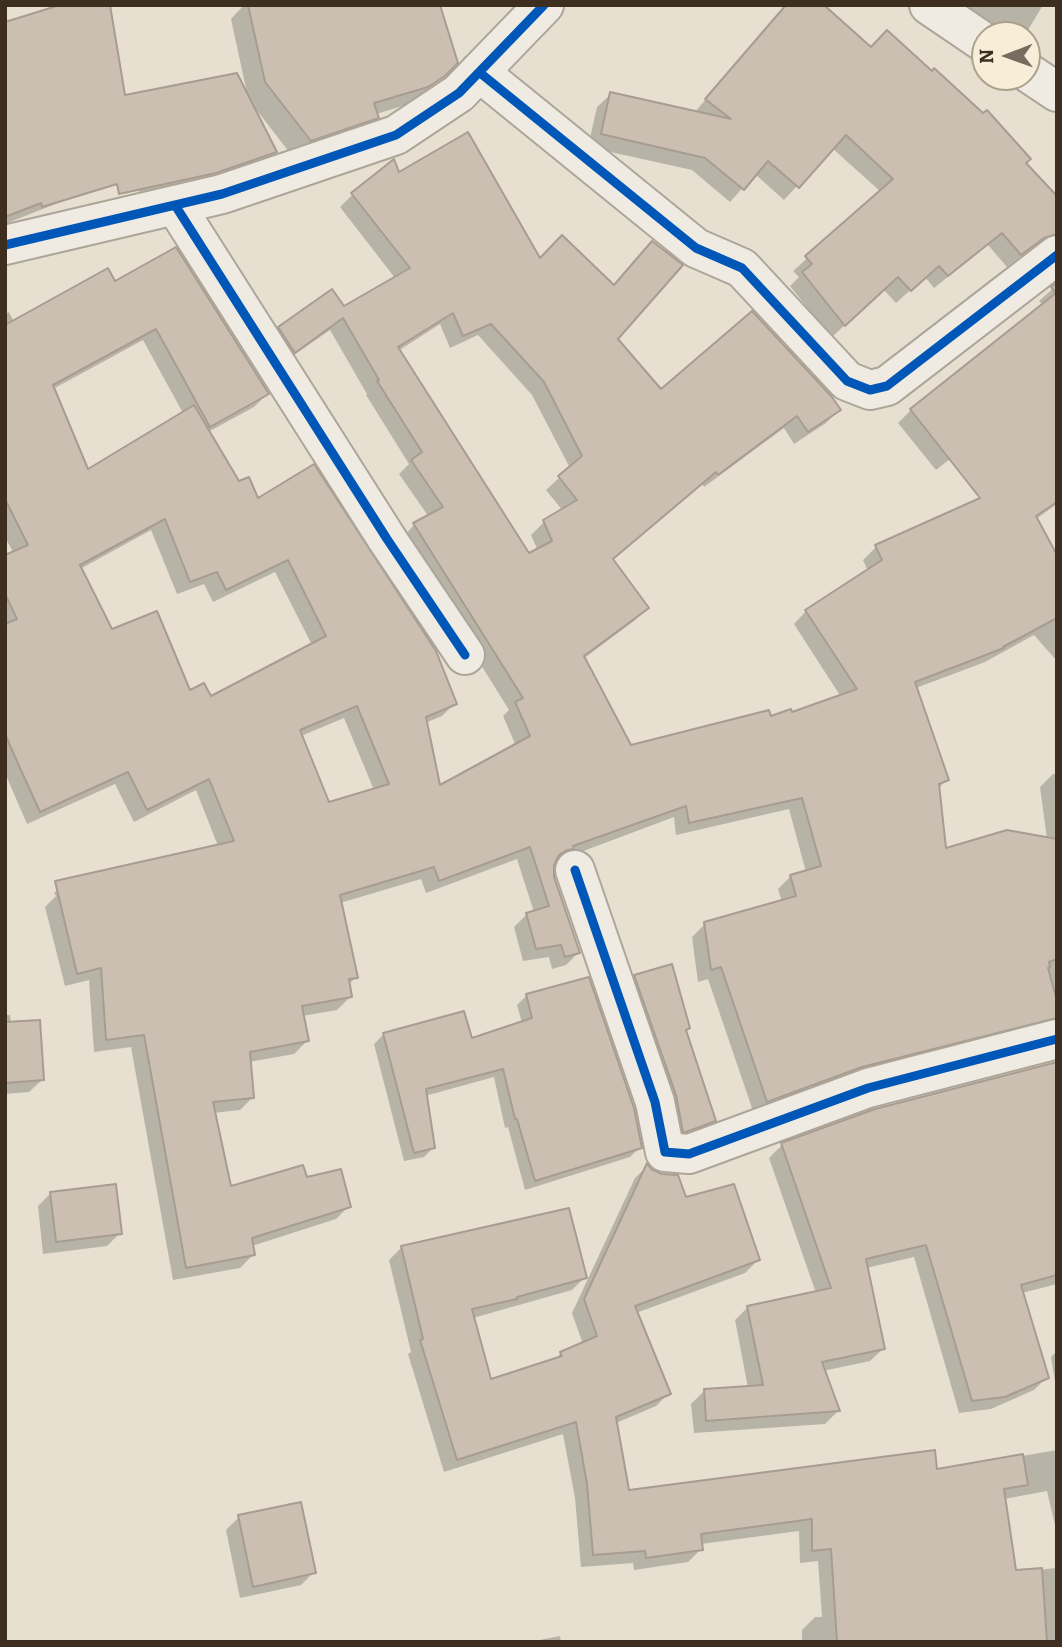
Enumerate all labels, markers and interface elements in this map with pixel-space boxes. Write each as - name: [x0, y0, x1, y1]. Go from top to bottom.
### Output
- north arrow: [971, 21, 1041, 91]
- text: N: [975, 49, 998, 64]

